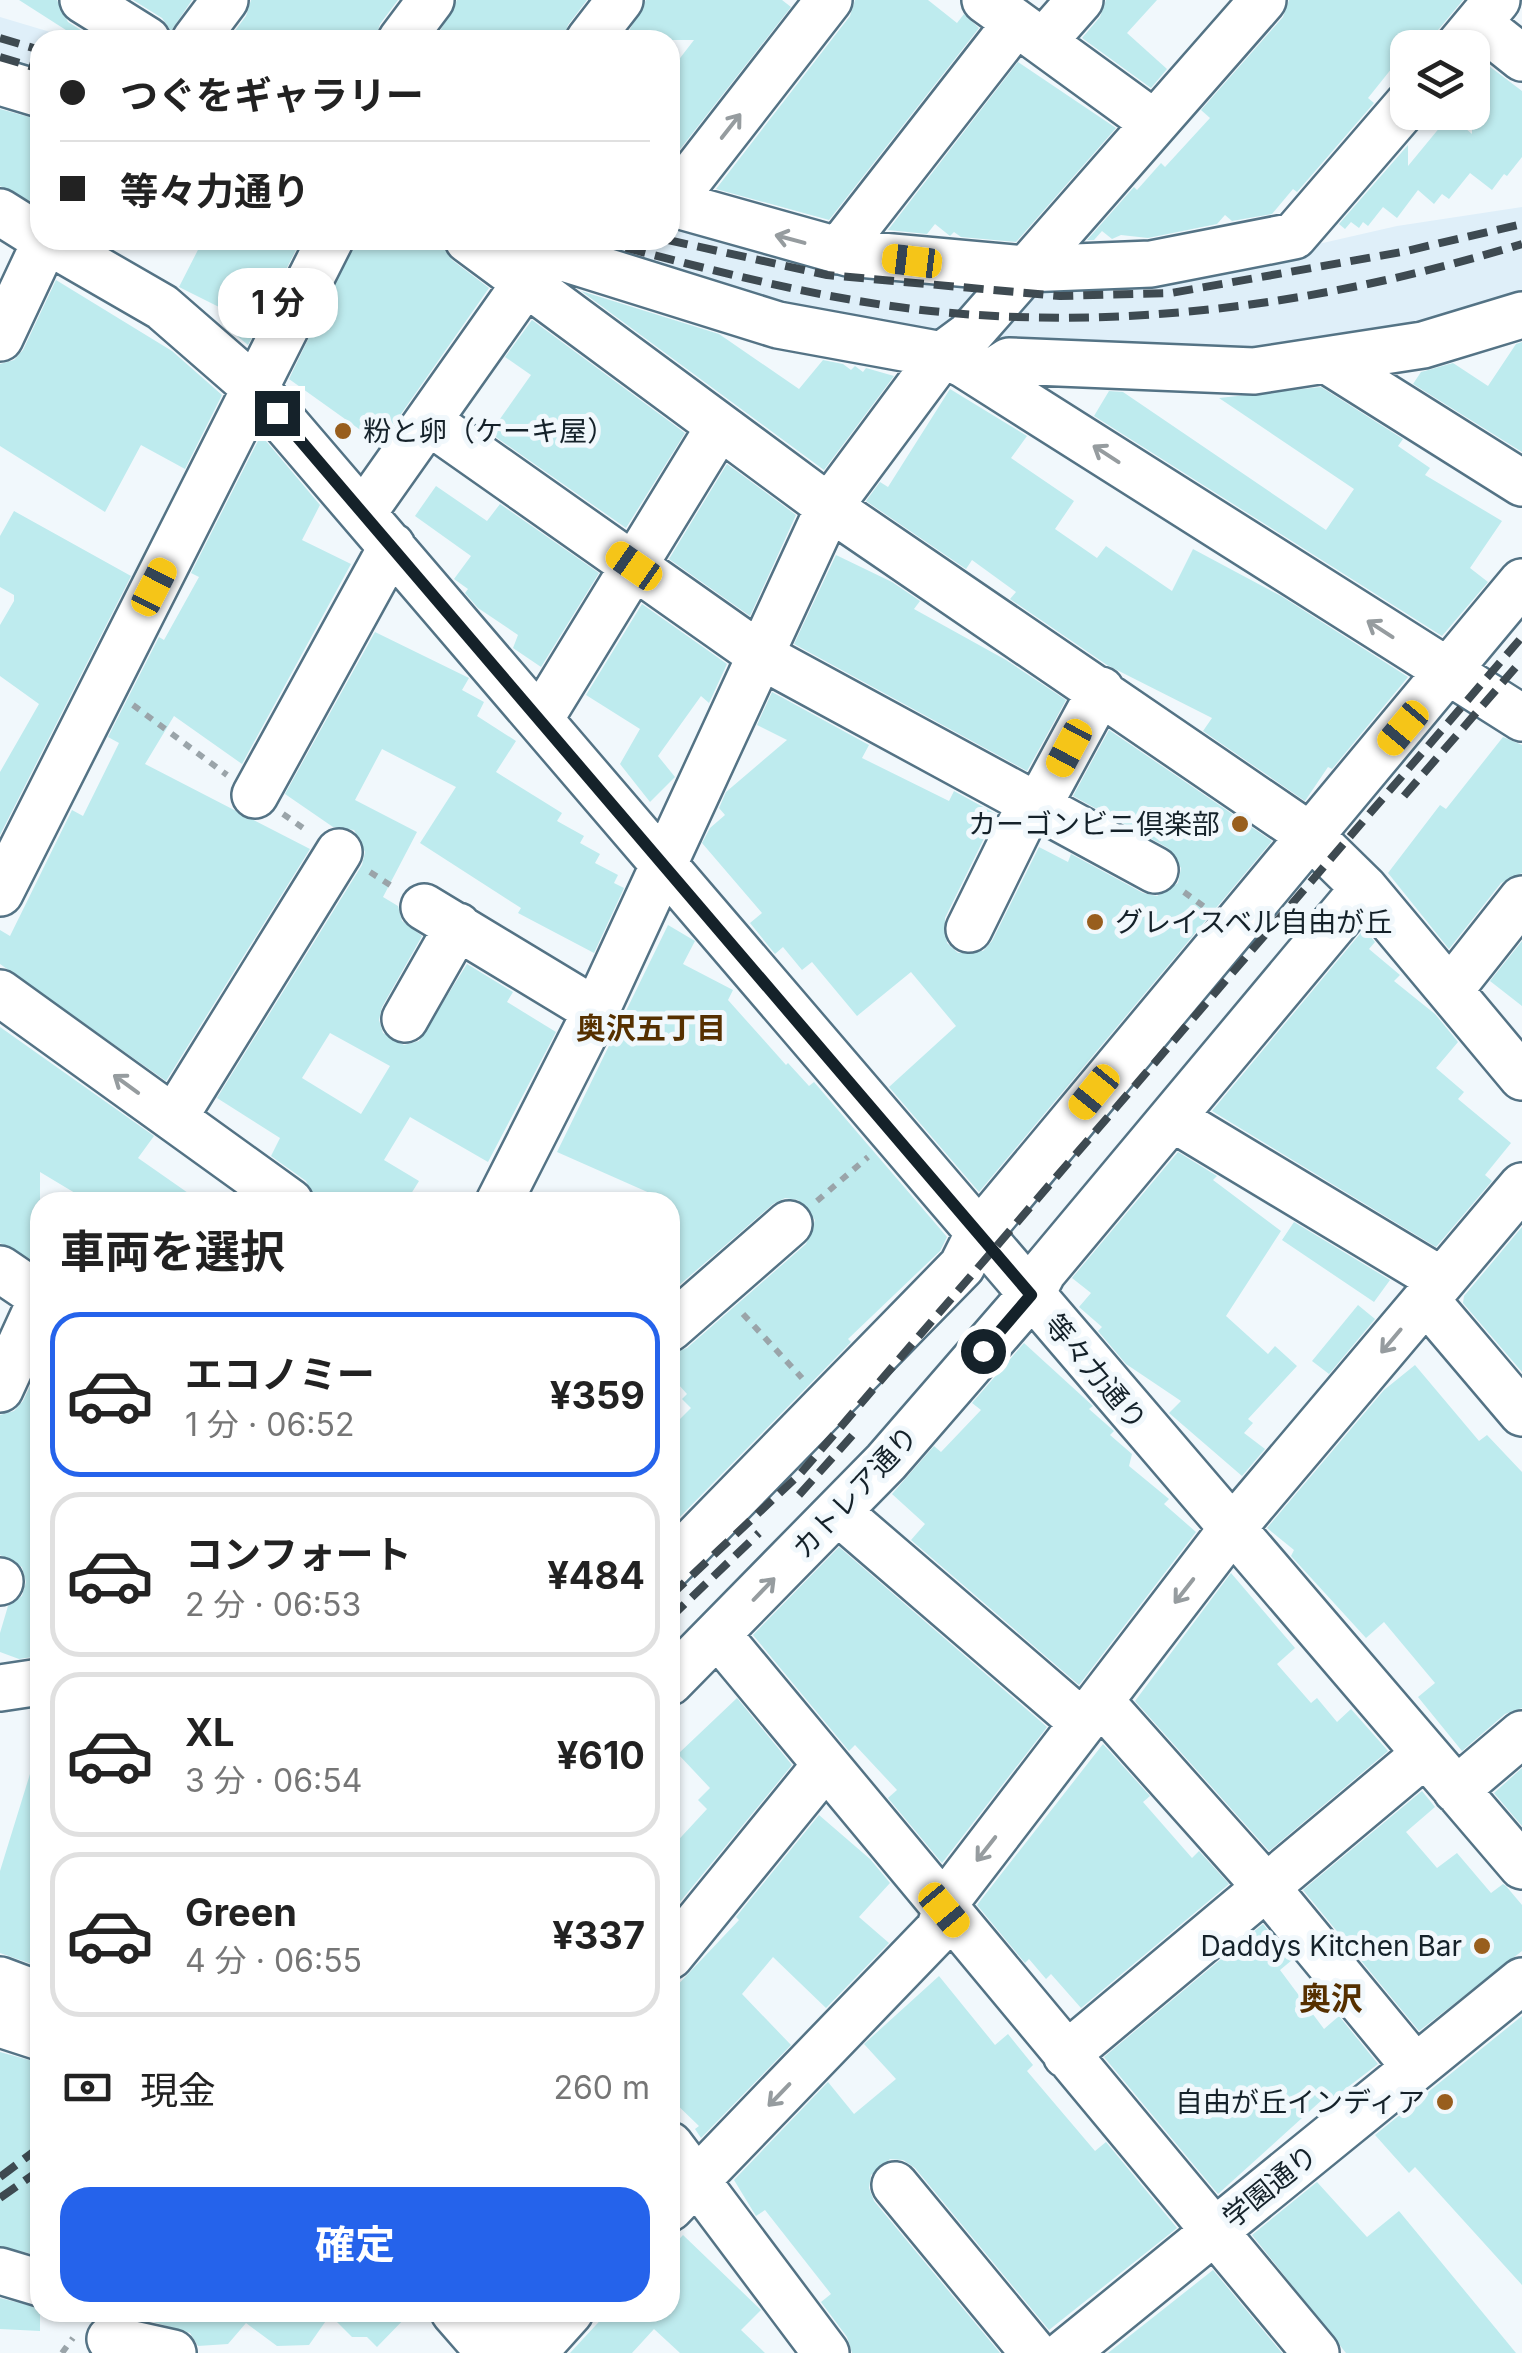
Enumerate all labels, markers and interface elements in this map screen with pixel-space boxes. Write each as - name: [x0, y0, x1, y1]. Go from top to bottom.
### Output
- map controls: [1390, 30, 1490, 130]
- button: layers: [1390, 30, 1490, 130]
- text: つぐをギャラリー: [120, 72, 424, 118]
- one-way arrow: [720, 113, 741, 140]
- text: 等々力通り: [120, 168, 310, 214]
- one-way arrow: [775, 228, 806, 247]
- car: [880, 242, 944, 280]
- callout: 1 分: [217, 268, 337, 338]
- text: 1 分: [251, 283, 305, 322]
- route end: [255, 391, 300, 436]
- place label: 粉と卵（ケーキ屋）: [363, 414, 615, 448]
- marker: 粉と卵（ケーキ屋）: [332, 420, 354, 442]
- one-way arrow: [1092, 444, 1121, 465]
- car: [601, 537, 667, 595]
- car: [127, 553, 181, 621]
- one-way arrow: [1366, 619, 1395, 640]
- car: [1372, 695, 1434, 761]
- car: [1042, 714, 1096, 782]
- place label: カーゴンビニ倶楽部: [968, 807, 1220, 841]
- marker: カーゴンビニ倶楽部: [1229, 813, 1251, 835]
- place label: グレイスベル自由が丘: [1115, 905, 1392, 939]
- marker: グレイスベル自由が丘: [1084, 911, 1106, 933]
- district label: 奥沢五丁目: [576, 1010, 726, 1046]
- car: [1063, 1059, 1125, 1125]
- one-way arrow: [113, 1073, 140, 1094]
- text: 車両を選択: [60, 1224, 285, 1279]
- street label: 等々力通り: [1038, 1307, 1154, 1437]
- one-way arrow: [1381, 1327, 1403, 1353]
- route start: [961, 1329, 1006, 1374]
- icon: car: [65, 1350, 155, 1440]
- text: エコノミー: [185, 1351, 375, 1397]
- text: ¥359: [550, 1372, 645, 1418]
- text: 1 分 · 06:52: [185, 1405, 354, 1444]
- street label: カトレア通り: [785, 1419, 925, 1565]
- icon: car: [65, 1530, 155, 1620]
- text: コンフォート: [185, 1531, 412, 1577]
- text: ¥484: [547, 1552, 645, 1598]
- one-way arrow: [752, 1577, 776, 1601]
- one-way arrow: [1174, 1577, 1195, 1604]
- text: 2 分 · 06:53: [185, 1585, 361, 1624]
- text: XL: [185, 1709, 235, 1755]
- icon: car: [65, 1710, 155, 1800]
- text: ¥610: [557, 1732, 645, 1778]
- text: 3 分 · 06:54: [185, 1761, 362, 1800]
- one-way arrow: [975, 1835, 997, 1861]
- car: [913, 1877, 975, 1943]
- text: Green: [185, 1889, 297, 1935]
- icon: car: [65, 1890, 155, 1980]
- text: ¥337: [552, 1912, 645, 1958]
- place label: Daddys Kitchen Bar: [1200, 1929, 1462, 1963]
- marker: Daddys Kitchen Bar: [1471, 1935, 1493, 1957]
- text: 4 分 · 06:55: [185, 1941, 362, 1980]
- district label: 奥沢: [1299, 1979, 1363, 2018]
- icon: cash: [60, 2060, 115, 2115]
- text: 現金: [140, 2067, 216, 2113]
- text: 260 m: [553, 2068, 650, 2107]
- one-way arrow: [768, 2082, 791, 2107]
- place label: 自由が丘インディア: [1175, 2085, 1425, 2119]
- marker: 自由が丘インディア: [1434, 2091, 1456, 2113]
- street label: 学園通り: [1216, 2138, 1324, 2234]
- button: 確定: [60, 2187, 650, 2302]

